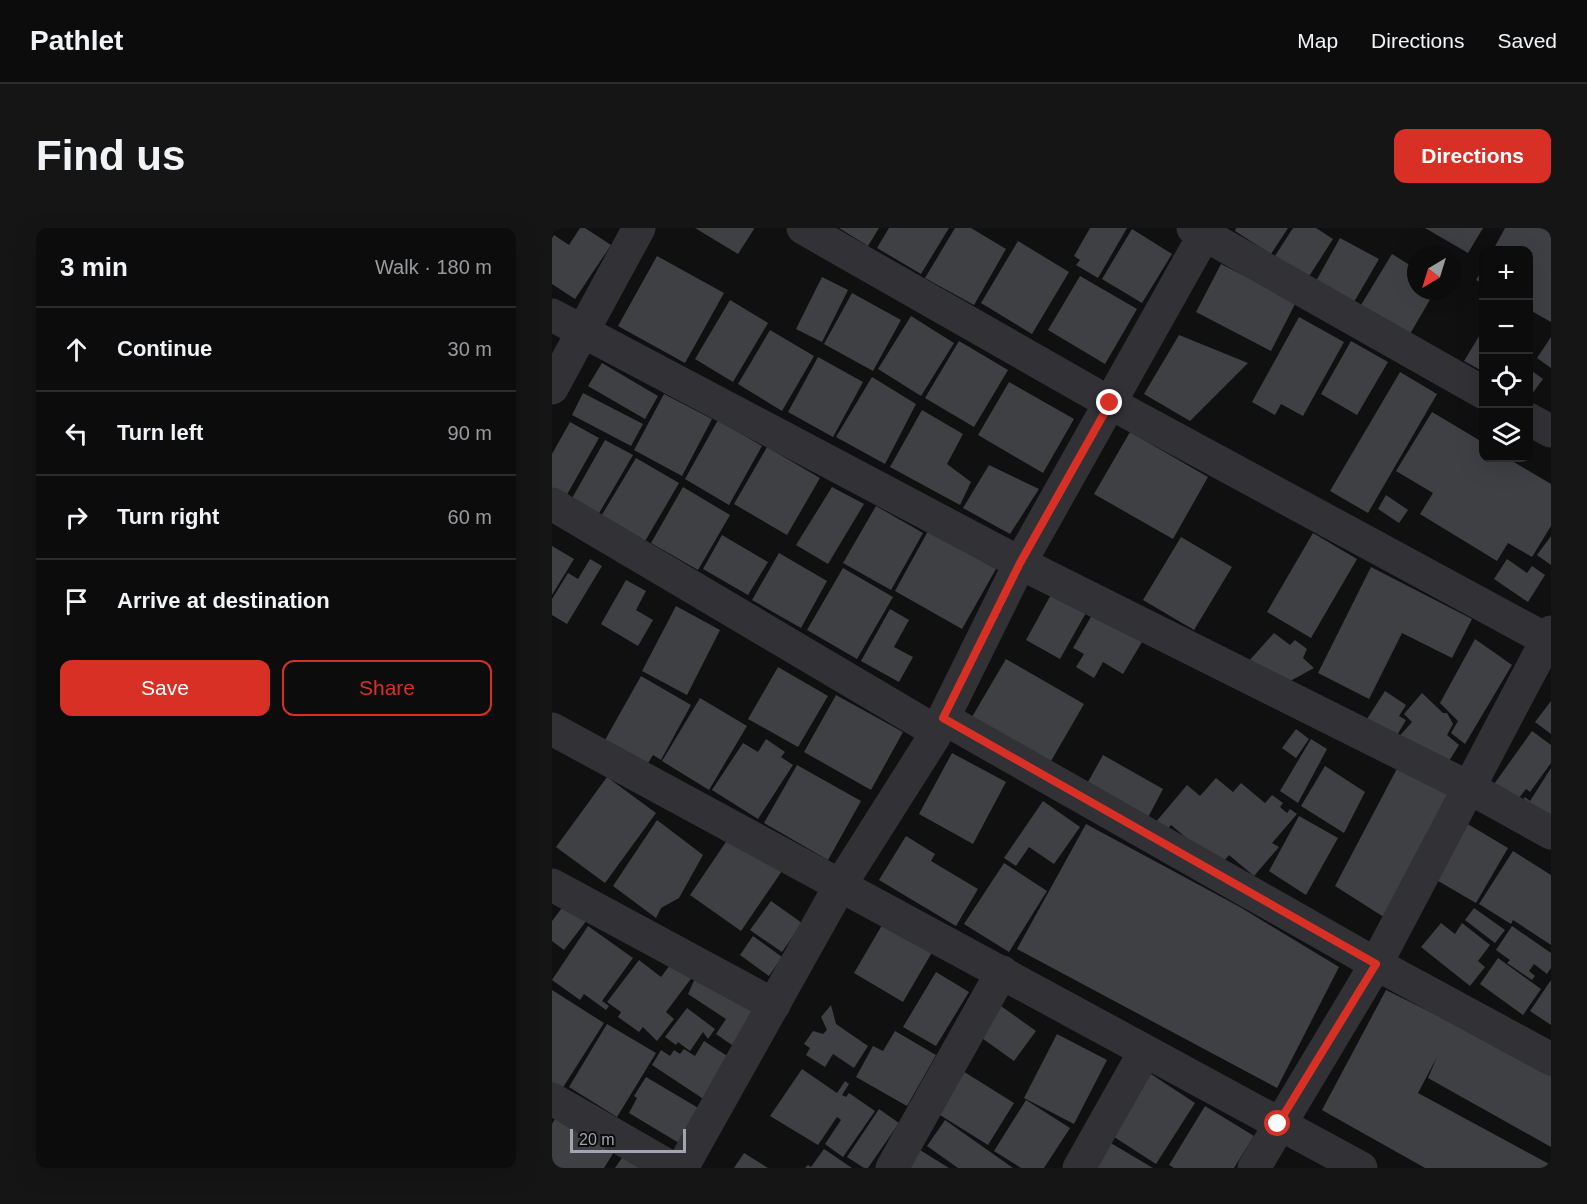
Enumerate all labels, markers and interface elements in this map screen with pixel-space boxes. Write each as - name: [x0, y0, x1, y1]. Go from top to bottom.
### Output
- text: Pathlet: [30, 25, 123, 56]
- text: Map: [1297, 29, 1338, 52]
- text: Directions: [1371, 29, 1464, 52]
- text: Saved: [1497, 29, 1557, 52]
- button: Directions: [1394, 129, 1551, 183]
- text: Find us: [36, 132, 185, 179]
- north arrow: [1407, 246, 1461, 300]
- map controls: [1479, 246, 1533, 462]
- button: +: [1479, 246, 1533, 300]
- text: 3 min: [60, 252, 128, 282]
- text: Walk · 180 m: [375, 256, 492, 278]
- button: −: [1479, 300, 1533, 354]
- icon: ahead: [60, 333, 93, 366]
- text: Continue: [117, 336, 212, 361]
- text: 30 m: [448, 338, 492, 360]
- button: locate: [1479, 354, 1533, 408]
- route end: [1096, 389, 1122, 415]
- button: layers: [1479, 408, 1533, 462]
- icon: left: [60, 417, 93, 450]
- text: Turn left: [117, 420, 203, 445]
- text: 90 m: [448, 422, 492, 444]
- icon: right: [60, 501, 93, 534]
- text: Turn right: [117, 504, 219, 529]
- text: 60 m: [448, 506, 492, 528]
- icon: arrive: [60, 585, 93, 618]
- text: Arrive at destination: [117, 588, 330, 613]
- button: Save: [60, 660, 270, 716]
- button: Share: [282, 660, 492, 716]
- route start: [1264, 1110, 1290, 1136]
- scale bar: [570, 1126, 686, 1154]
- text: 20 m: [579, 1131, 615, 1148]

